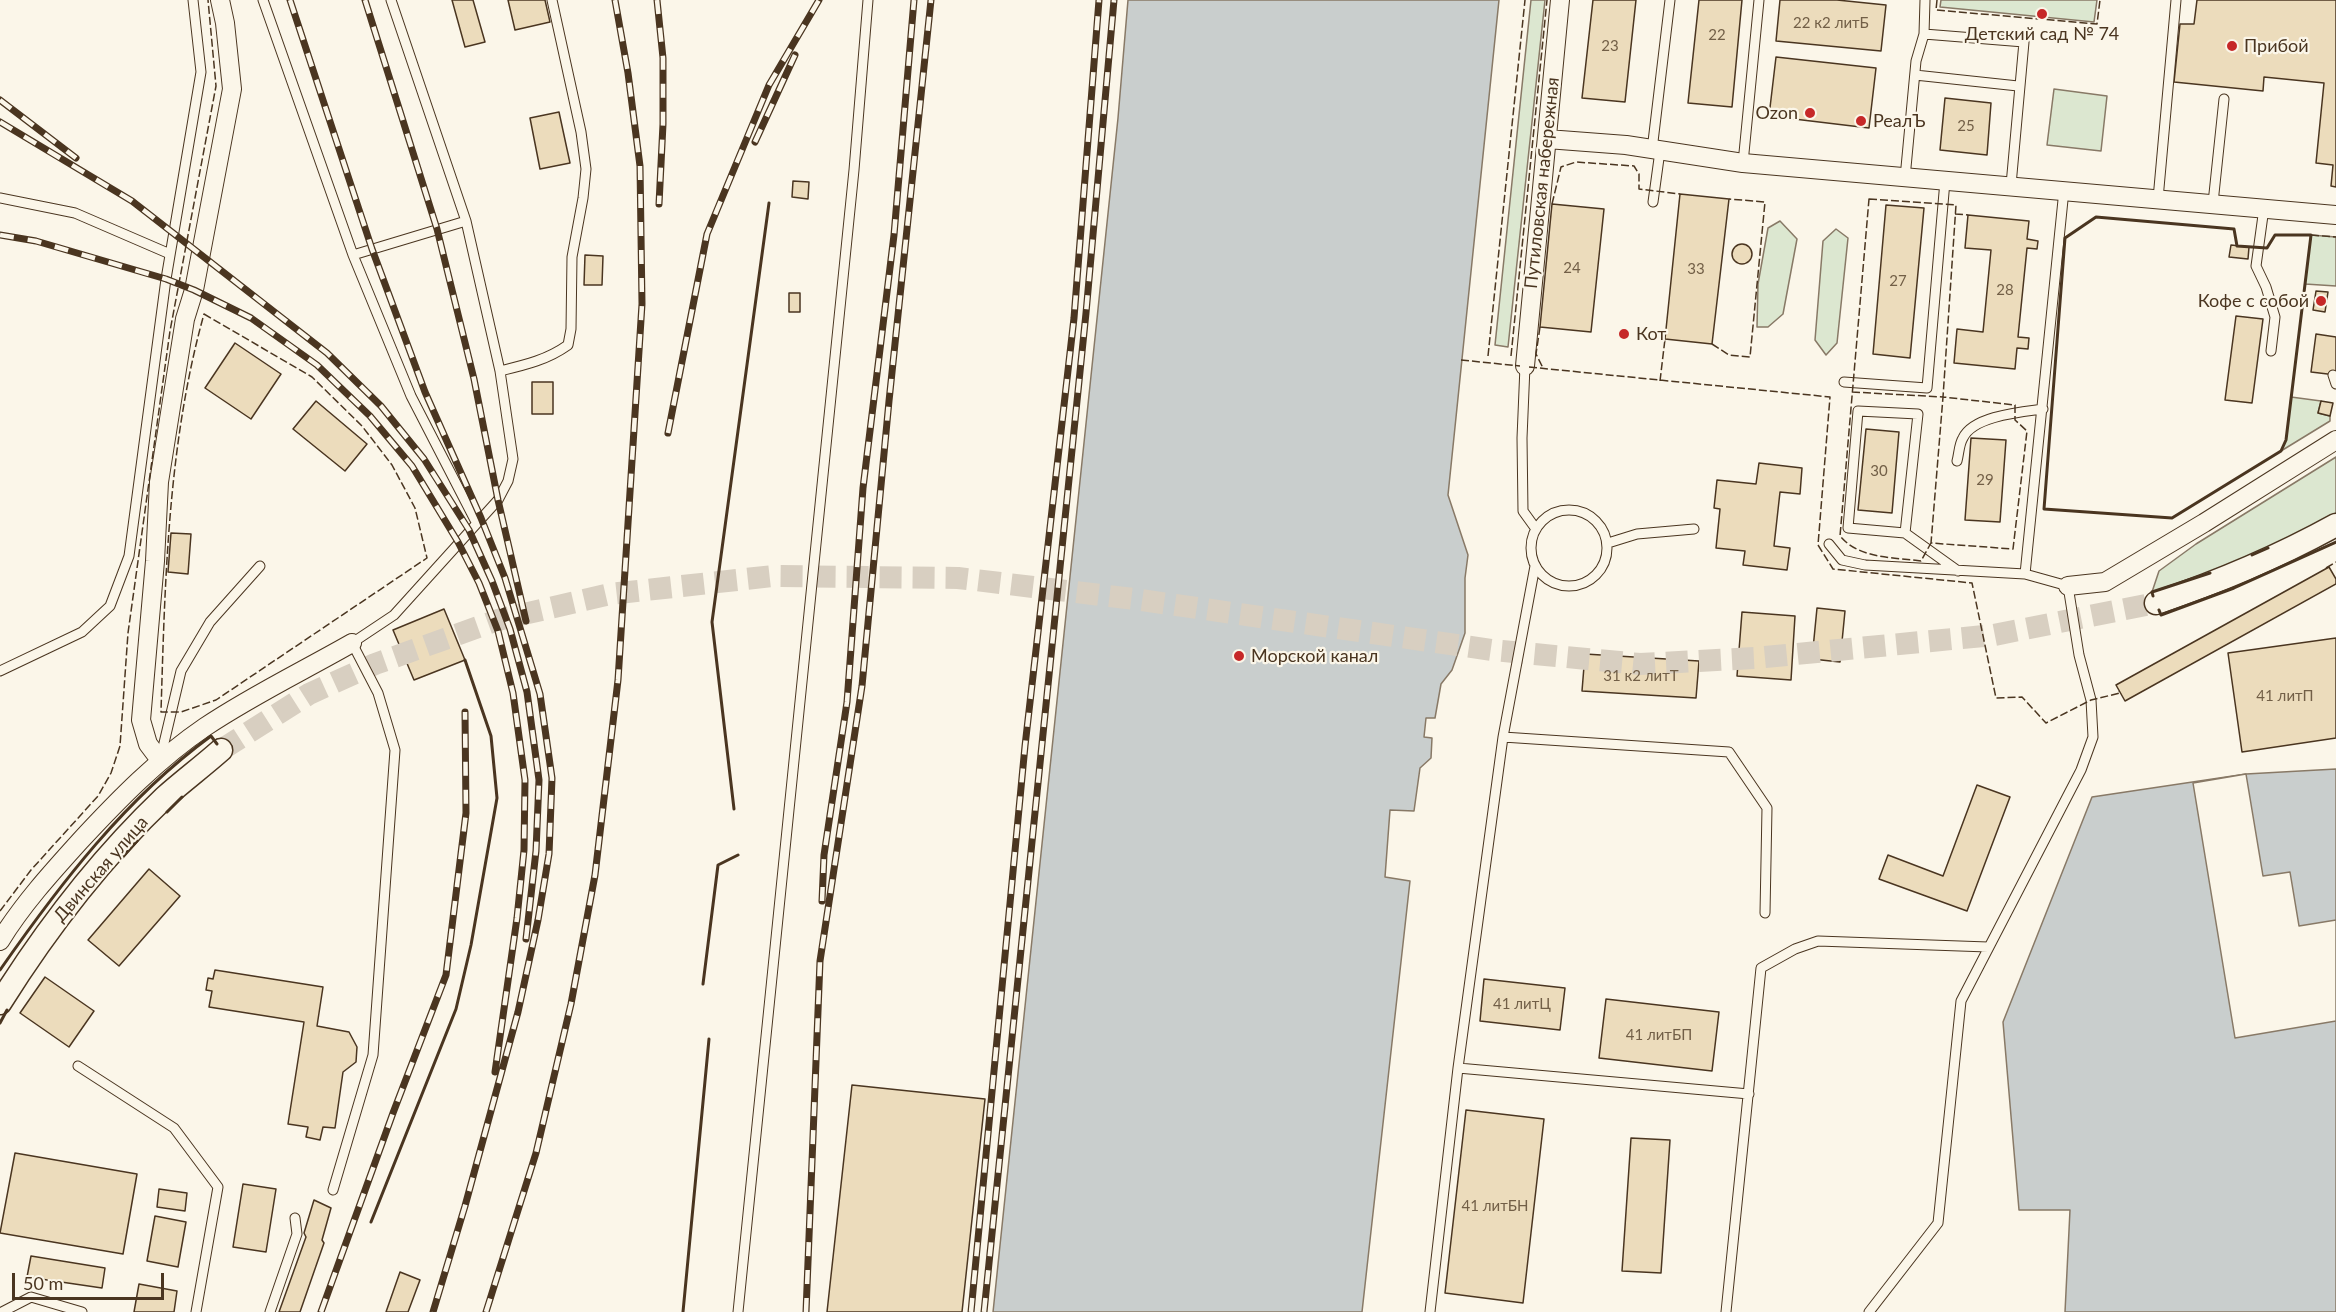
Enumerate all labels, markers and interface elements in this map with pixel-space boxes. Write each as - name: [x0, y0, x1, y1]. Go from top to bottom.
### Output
- marker: Детский сад № 74: [2035, 7, 2049, 21]
- house number: 22 к2 литБ: [1793, 14, 1869, 32]
- place label: Детский сад № 74: [1965, 23, 2119, 45]
- house number: 22: [1708, 26, 1726, 44]
- place label: Прибой: [2244, 35, 2309, 57]
- house number: 23: [1601, 37, 1619, 55]
- marker: Прибой: [2225, 39, 2239, 53]
- street label: Путиловская набережная: [1520, 76, 1564, 290]
- place label: Ozon: [1756, 102, 1798, 124]
- marker: Ozon: [1803, 106, 1817, 120]
- place label: РеалЪ: [1873, 110, 1926, 132]
- marker: РеалЪ: [1854, 114, 1868, 128]
- house number: 25: [1957, 117, 1975, 135]
- house number: 24: [1563, 259, 1581, 277]
- house number: 33: [1687, 260, 1705, 278]
- house number: 27: [1889, 272, 1907, 290]
- house number: 28: [1996, 281, 2014, 299]
- place label: Кофе с собой: [2198, 290, 2309, 312]
- marker: Кофе с собой: [2314, 294, 2328, 308]
- place label: Кот: [1636, 323, 1666, 345]
- marker: Кот: [1617, 327, 1631, 341]
- house number: 30: [1870, 462, 1888, 480]
- house number: 29: [1976, 471, 1994, 489]
- place label: Морской канал: [1251, 645, 1378, 667]
- marker: Морской канал: [1232, 649, 1246, 663]
- house number: 31 к2 литТ: [1603, 667, 1679, 685]
- house number: 41 литП: [2256, 687, 2314, 705]
- street label: Двинская улица: [49, 812, 153, 926]
- house number: 41 литЦ: [1493, 995, 1551, 1013]
- house number: 41 литБП: [1626, 1026, 1692, 1044]
- house number: 41 литБН: [1462, 1197, 1528, 1215]
- scale bar: [15, 1261, 166, 1299]
- text: 50 m: [23, 1272, 63, 1294]

